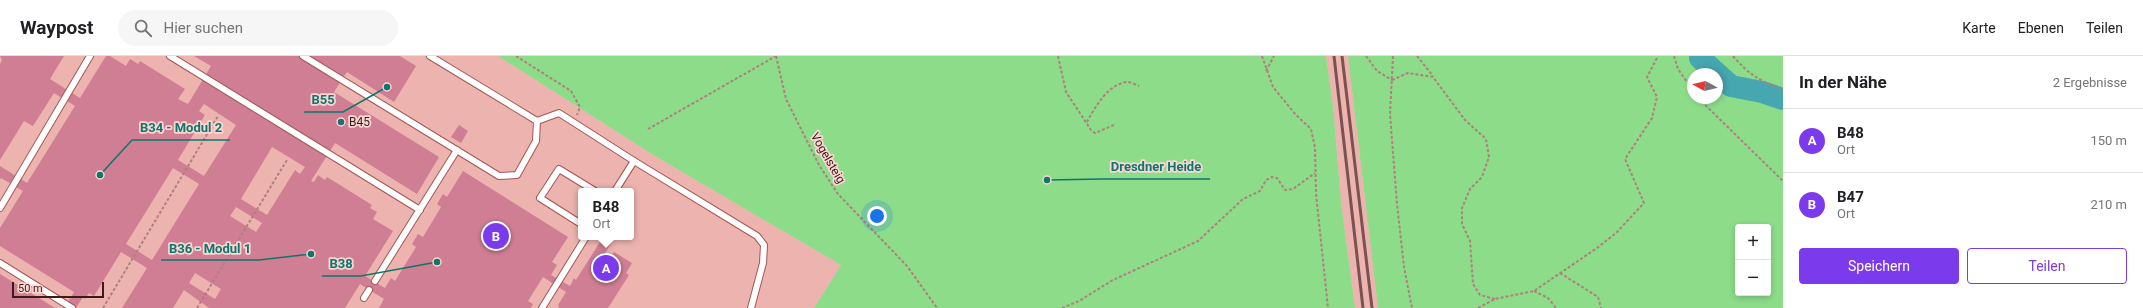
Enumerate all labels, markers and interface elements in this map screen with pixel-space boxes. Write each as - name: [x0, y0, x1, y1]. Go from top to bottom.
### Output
- search box: [118, 10, 398, 46]
- text: Waypost: [20, 16, 94, 39]
- icon: search: [132, 17, 154, 39]
- text: Hier suchen: [164, 19, 243, 37]
- text: Karte: [1962, 20, 1996, 36]
- text: Ebenen: [2018, 20, 2064, 36]
- text: Teilen: [2086, 20, 2123, 36]
- north arrow: [1687, 68, 1723, 104]
- text: In der Nähe: [1799, 72, 1887, 92]
- text: 2 Ergebnisse: [2053, 75, 2127, 90]
- callout: B55: [304, 87, 343, 112]
- text: B55: [311, 92, 335, 107]
- callout: B34 - Modul 2: [132, 115, 230, 140]
- place label: B45: [349, 115, 370, 129]
- marker: B45: [336, 117, 346, 127]
- text: B34 - Modul 2: [140, 120, 222, 135]
- text: B48: [1837, 124, 1864, 142]
- street label: Vogelsteig: [808, 130, 848, 186]
- text: A: [1808, 133, 1816, 148]
- text: 150 m: [2090, 133, 2127, 148]
- text: Ort: [1837, 142, 1855, 157]
- callout: Dresdner Heide: [1103, 154, 1210, 179]
- text: Dresdner Heide: [1111, 159, 1201, 174]
- popup: [578, 188, 634, 240]
- text: B47: [1837, 188, 1864, 206]
- text: B: [1808, 197, 1816, 212]
- text: 210 m: [2090, 197, 2127, 212]
- text: B48: [593, 198, 619, 216]
- your location: [867, 206, 887, 226]
- text: Ort: [1837, 206, 1855, 221]
- text: Ort: [593, 216, 611, 231]
- pin: B: [483, 221, 509, 251]
- map controls: [1735, 224, 1771, 296]
- button: +: [1735, 224, 1771, 260]
- callout: B36 - Modul 1: [161, 235, 259, 260]
- text: B36 - Modul 1: [169, 241, 251, 256]
- button: Speichern: [1799, 248, 1959, 284]
- button: Teilen: [1967, 248, 2127, 284]
- callout: B38: [322, 251, 361, 276]
- pin: A: [593, 253, 619, 283]
- text: B38: [329, 256, 353, 271]
- button: −: [1735, 260, 1771, 296]
- scale bar: [12, 280, 104, 299]
- text: 50 m: [18, 282, 43, 295]

